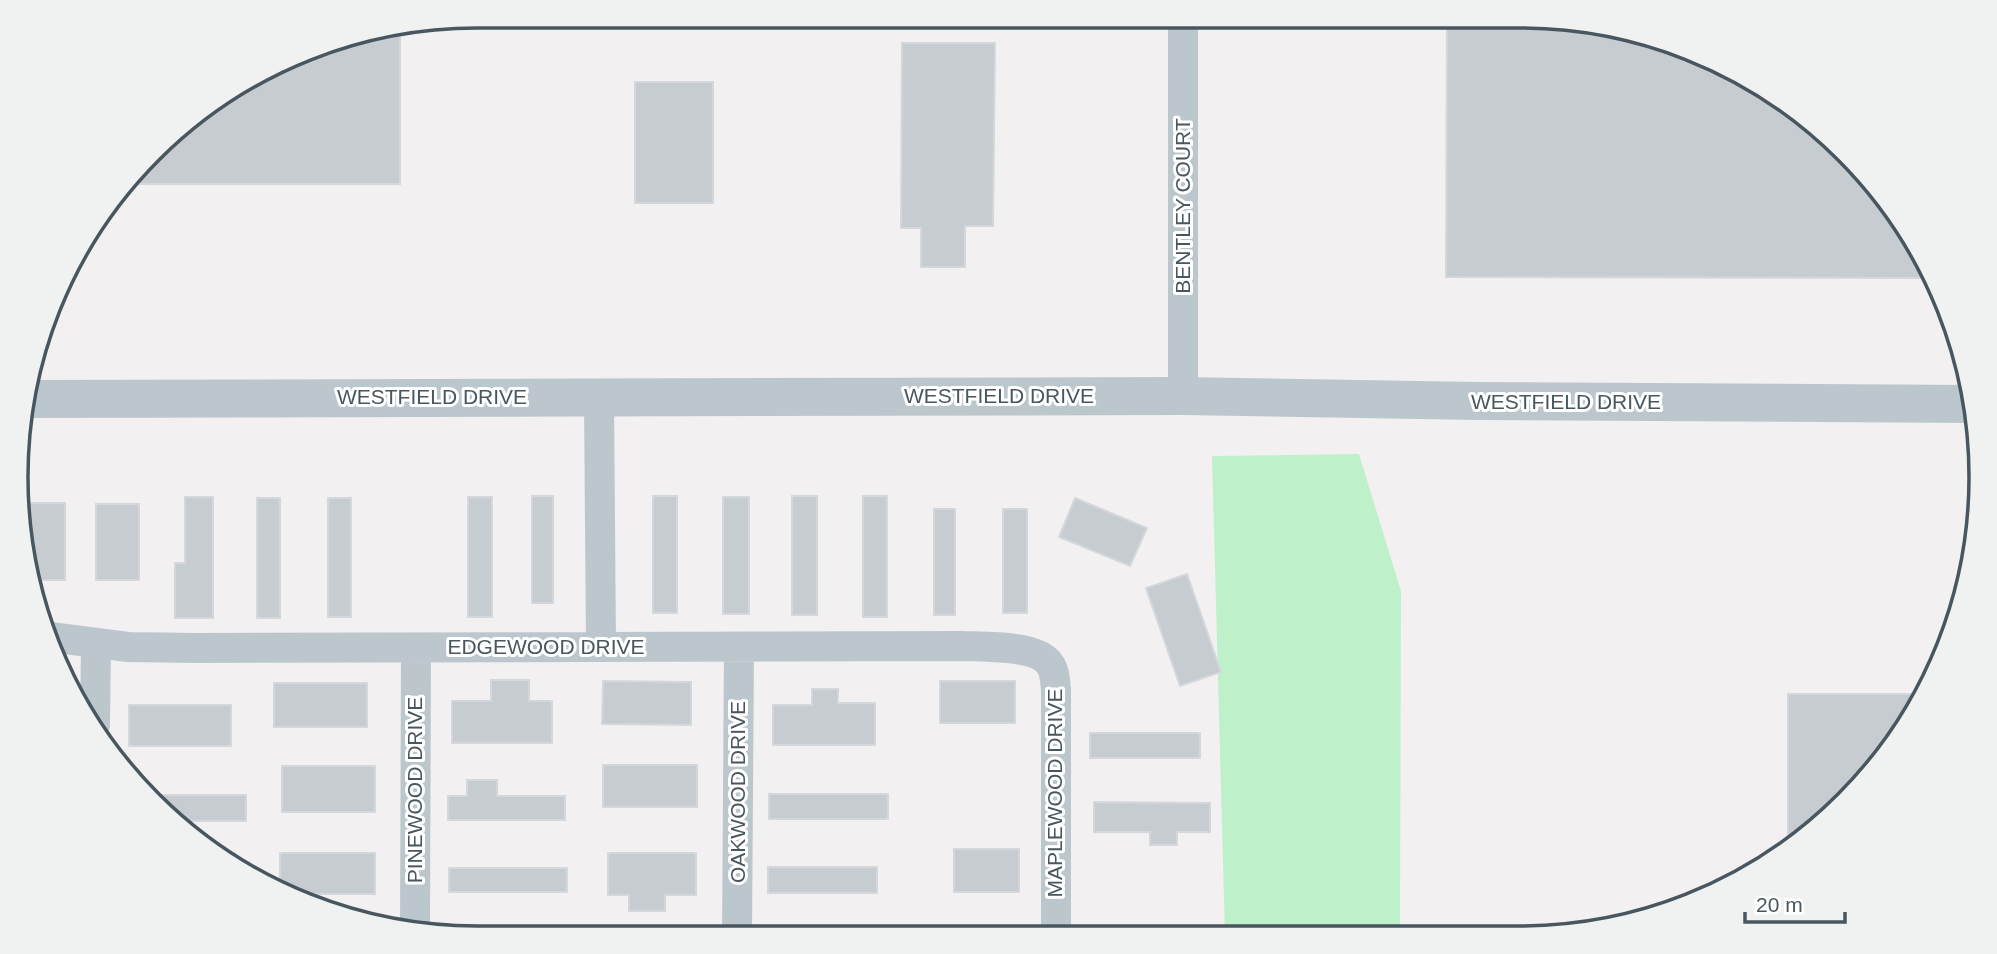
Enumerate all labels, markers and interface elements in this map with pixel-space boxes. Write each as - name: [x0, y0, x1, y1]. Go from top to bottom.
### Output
- street label: BENTLEY COURT: [1171, 118, 1194, 294]
- street label: WESTFIELD DRIVE: [904, 384, 1094, 407]
- street label: WESTFIELD DRIVE: [337, 385, 527, 408]
- street label: WESTFIELD DRIVE: [1471, 390, 1661, 413]
- street label: EDGEWOOD DRIVE: [447, 635, 645, 658]
- street label: MAPLEWOOD DRIVE: [1043, 689, 1066, 897]
- street label: PINEWOOD DRIVE: [403, 697, 426, 883]
- street label: OAKWOOD DRIVE: [726, 701, 749, 883]
- scale bar: [1745, 880, 1845, 924]
- text: 20 m: [1756, 893, 1803, 916]

